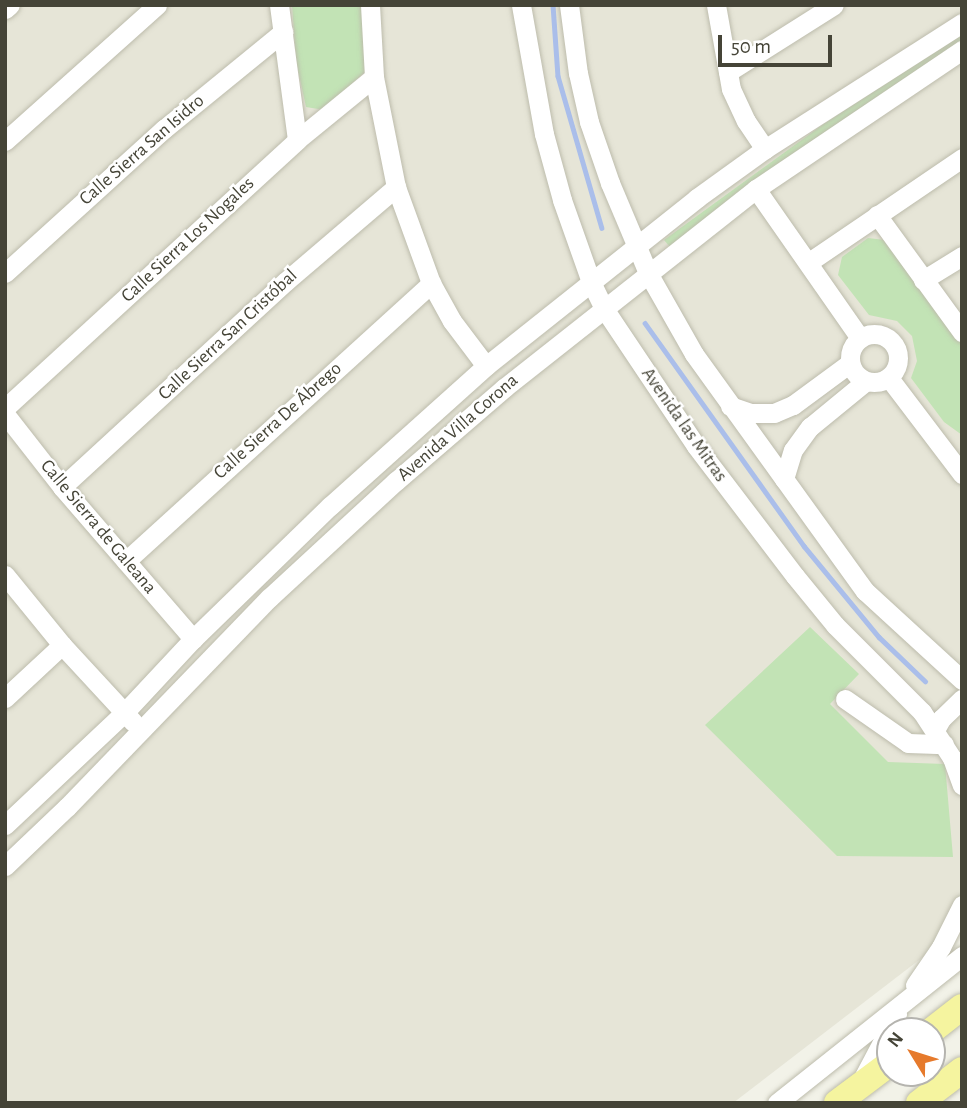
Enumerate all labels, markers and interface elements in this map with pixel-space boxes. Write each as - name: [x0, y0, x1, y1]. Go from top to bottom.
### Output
- scale bar: [722, 21, 836, 65]
- text: 50 m: [731, 36, 771, 57]
- street label: Calle Sierra San Isidro: [75, 90, 209, 210]
- street label: Calle Sierra Los Nogales: [117, 172, 259, 308]
- street label: Calle Sierra San Cristóbal: [154, 265, 302, 405]
- street label: Calle Sierra De Ábrego: [209, 358, 347, 484]
- street label: Avenida las Mitras: [636, 363, 732, 487]
- street label: Avenida Villa Corona: [393, 369, 523, 487]
- street label: Calle Sierra de Galeana: [35, 455, 161, 599]
- north arrow: [876, 1017, 946, 1087]
- text: N: [884, 1029, 907, 1051]

